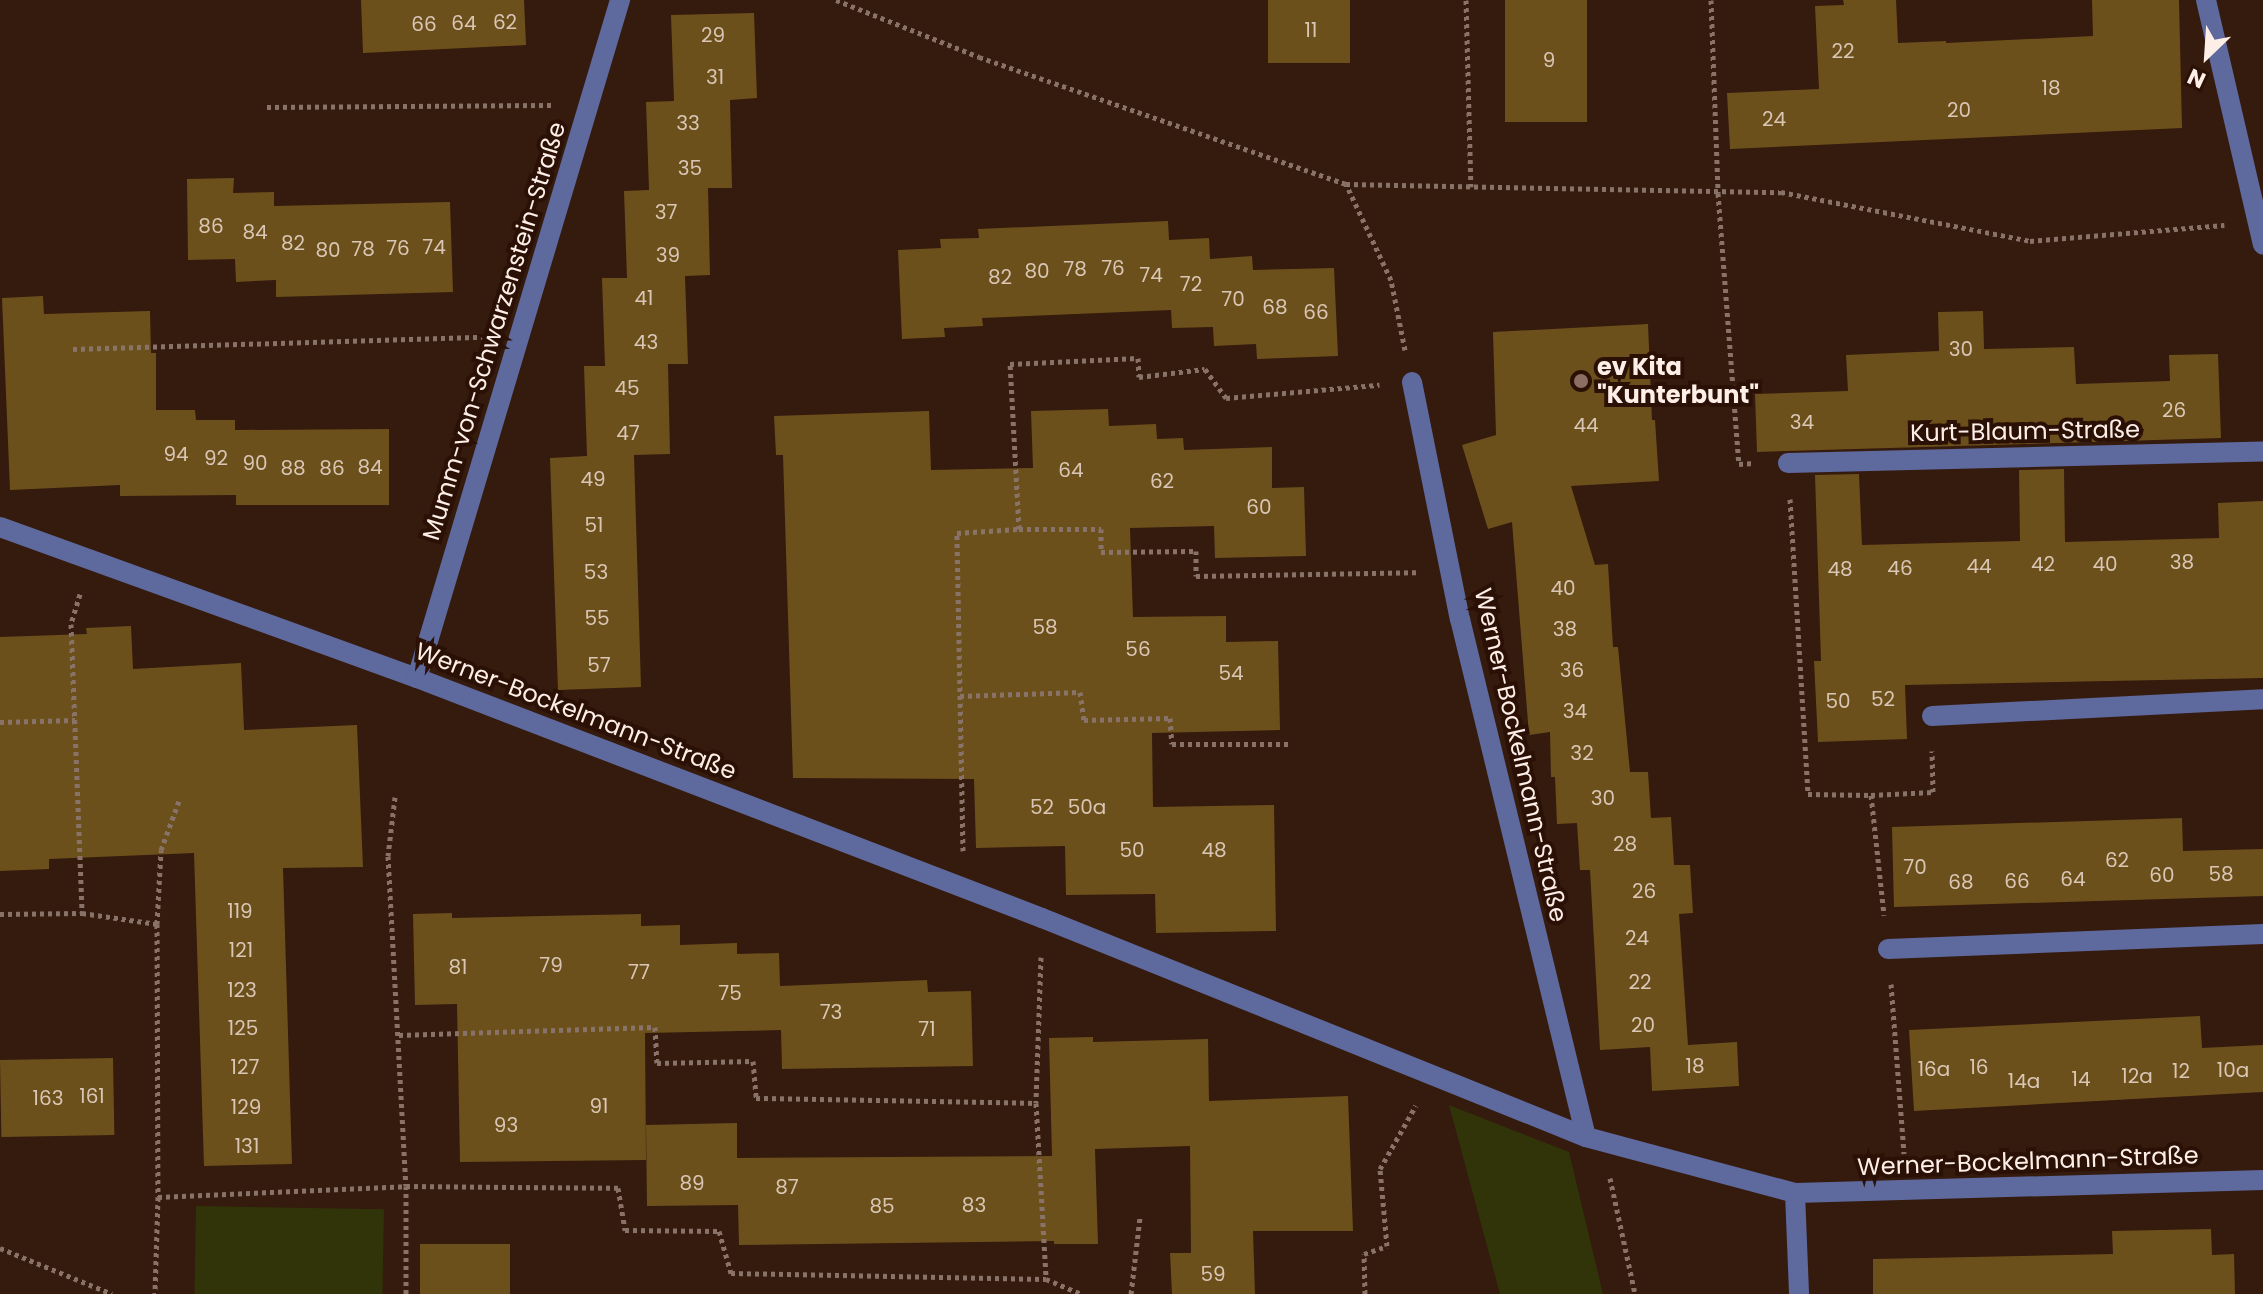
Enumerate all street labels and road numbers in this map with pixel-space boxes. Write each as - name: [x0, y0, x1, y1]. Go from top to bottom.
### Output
- street label: Mumm-von-Schwarzenstein-Straße: [416, 118, 572, 544]
- street label: Kurt-Blaum-Straße: [1910, 415, 2140, 447]
- street label: Werner-Bockelmann-Straße: [1469, 585, 1573, 925]
- street label: Werner-Bockelmann-Straße: [411, 636, 741, 786]
- street label: Werner-Bockelmann-Straße: [1857, 1141, 2199, 1181]

